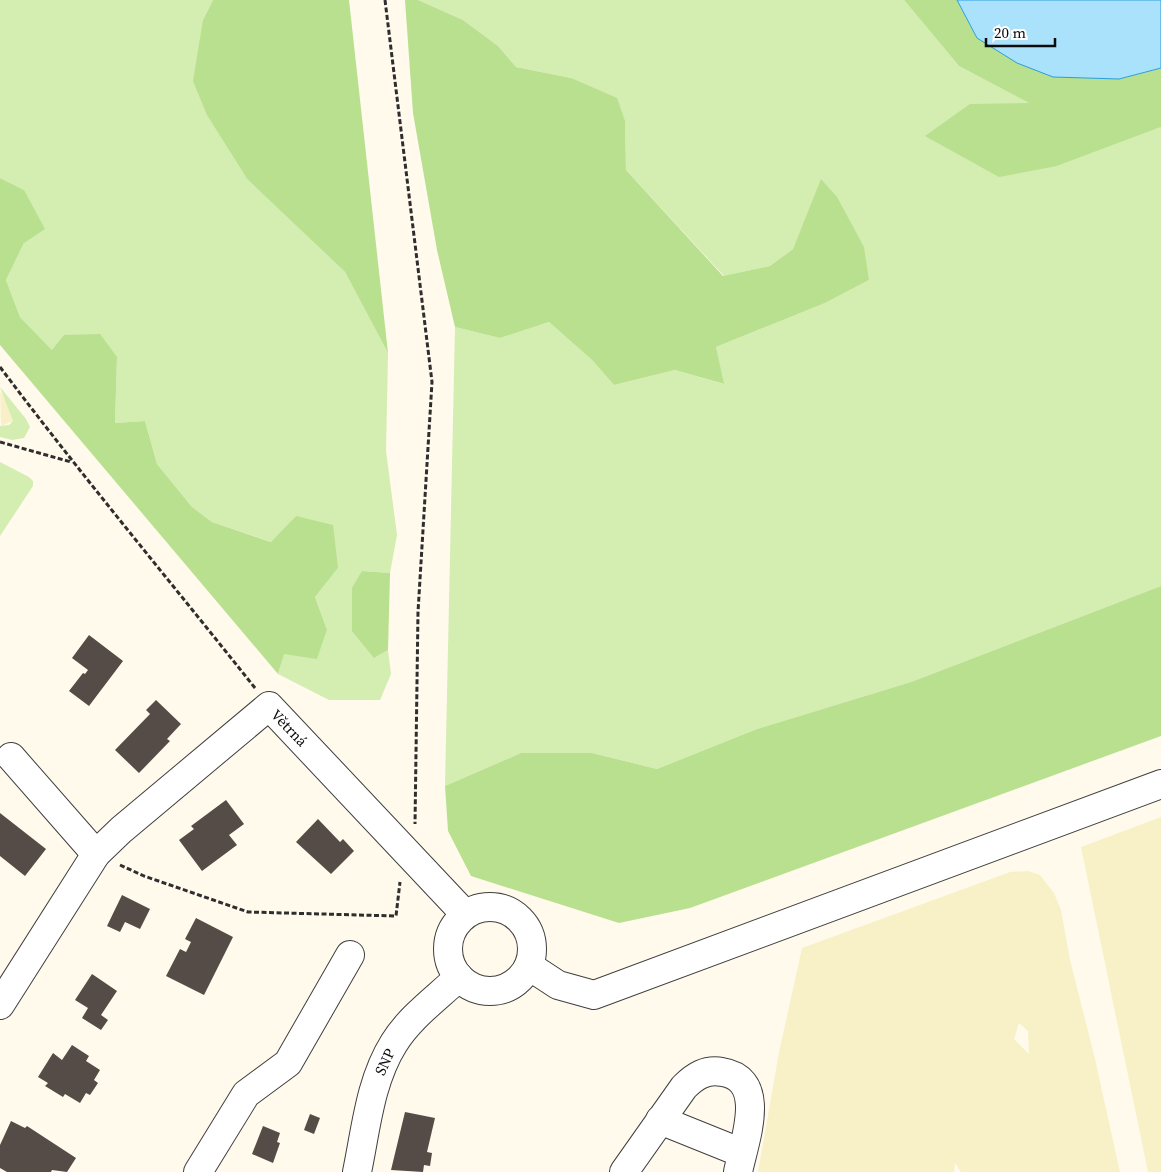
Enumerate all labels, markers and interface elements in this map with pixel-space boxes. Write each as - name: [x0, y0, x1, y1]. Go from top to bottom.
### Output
- scale bar: [986, 15, 1055, 47]
- text: 20 m: [994, 22, 1026, 43]
- street label: Větrná: [266, 704, 313, 751]
- street label: SNP: [369, 1045, 400, 1079]

